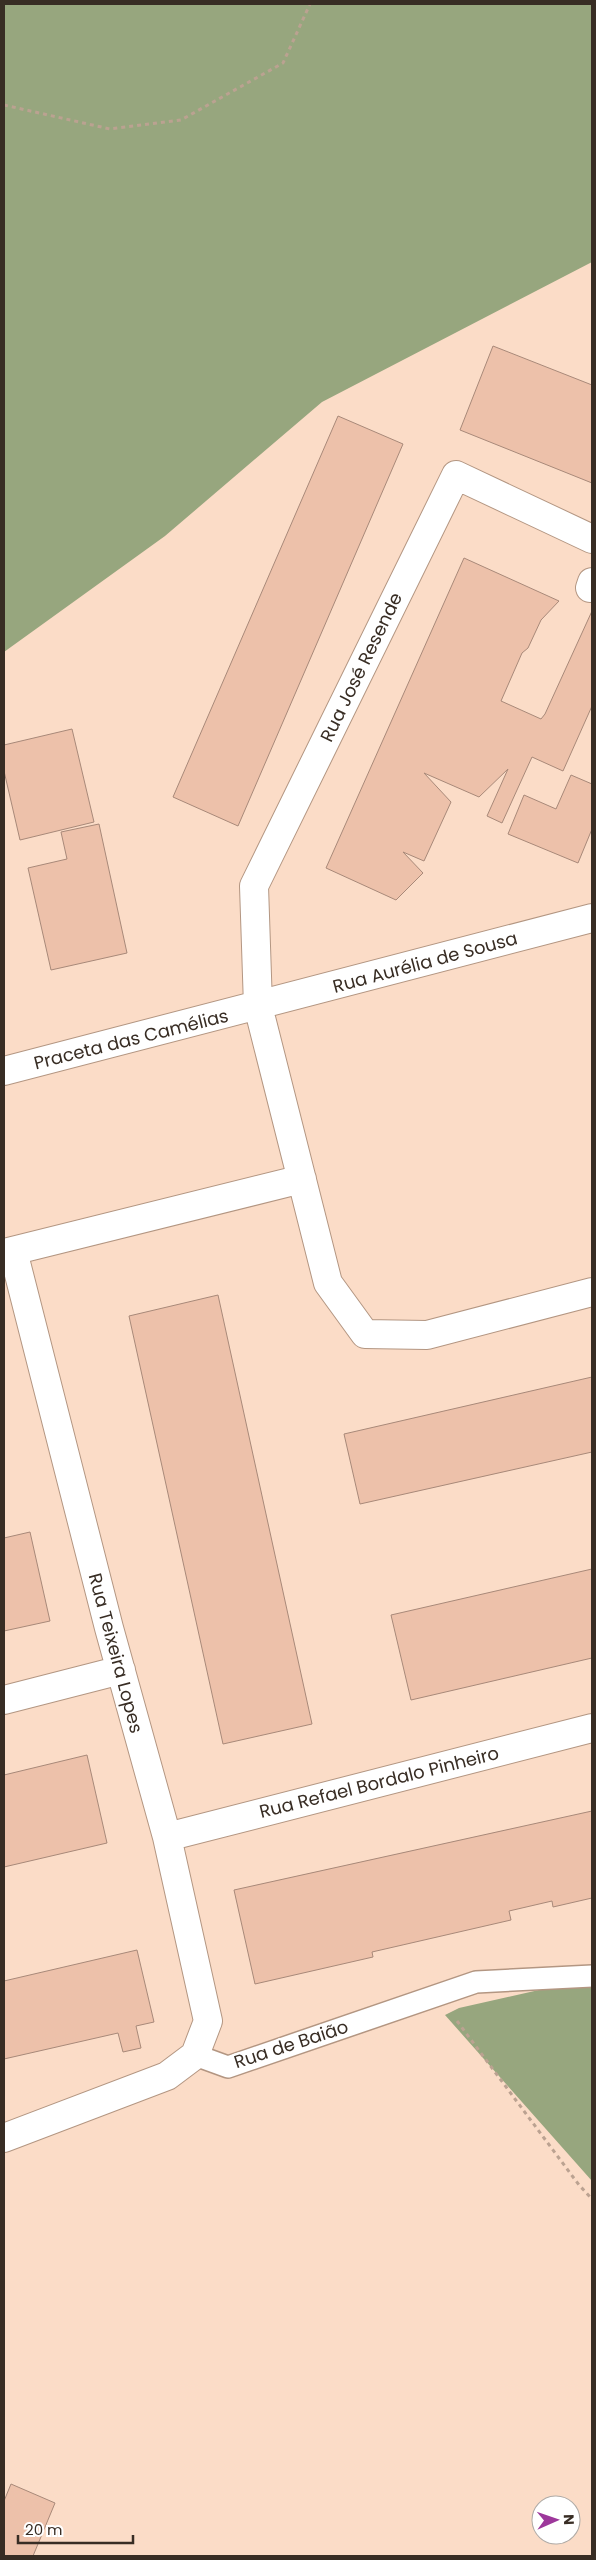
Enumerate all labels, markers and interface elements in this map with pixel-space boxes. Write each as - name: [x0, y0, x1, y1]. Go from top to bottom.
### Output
- street label: Rua José Resende: [314, 588, 408, 746]
- street label: Rua Aurélia de Sousa: [330, 925, 520, 999]
- street label: Praceta das Camélias: [31, 1003, 231, 1075]
- street label: Rua Teixeira Lopes: [83, 1570, 149, 1736]
- street label: Rua Refael Bordalo Pinheiro: [257, 1740, 501, 1824]
- street label: Rua de Baião: [231, 2014, 351, 2074]
- north arrow: [531, 2495, 581, 2545]
- scale bar: [18, 2512, 132, 2544]
- text: N: [559, 2514, 579, 2525]
- text: 20 m: [25, 2519, 63, 2540]

